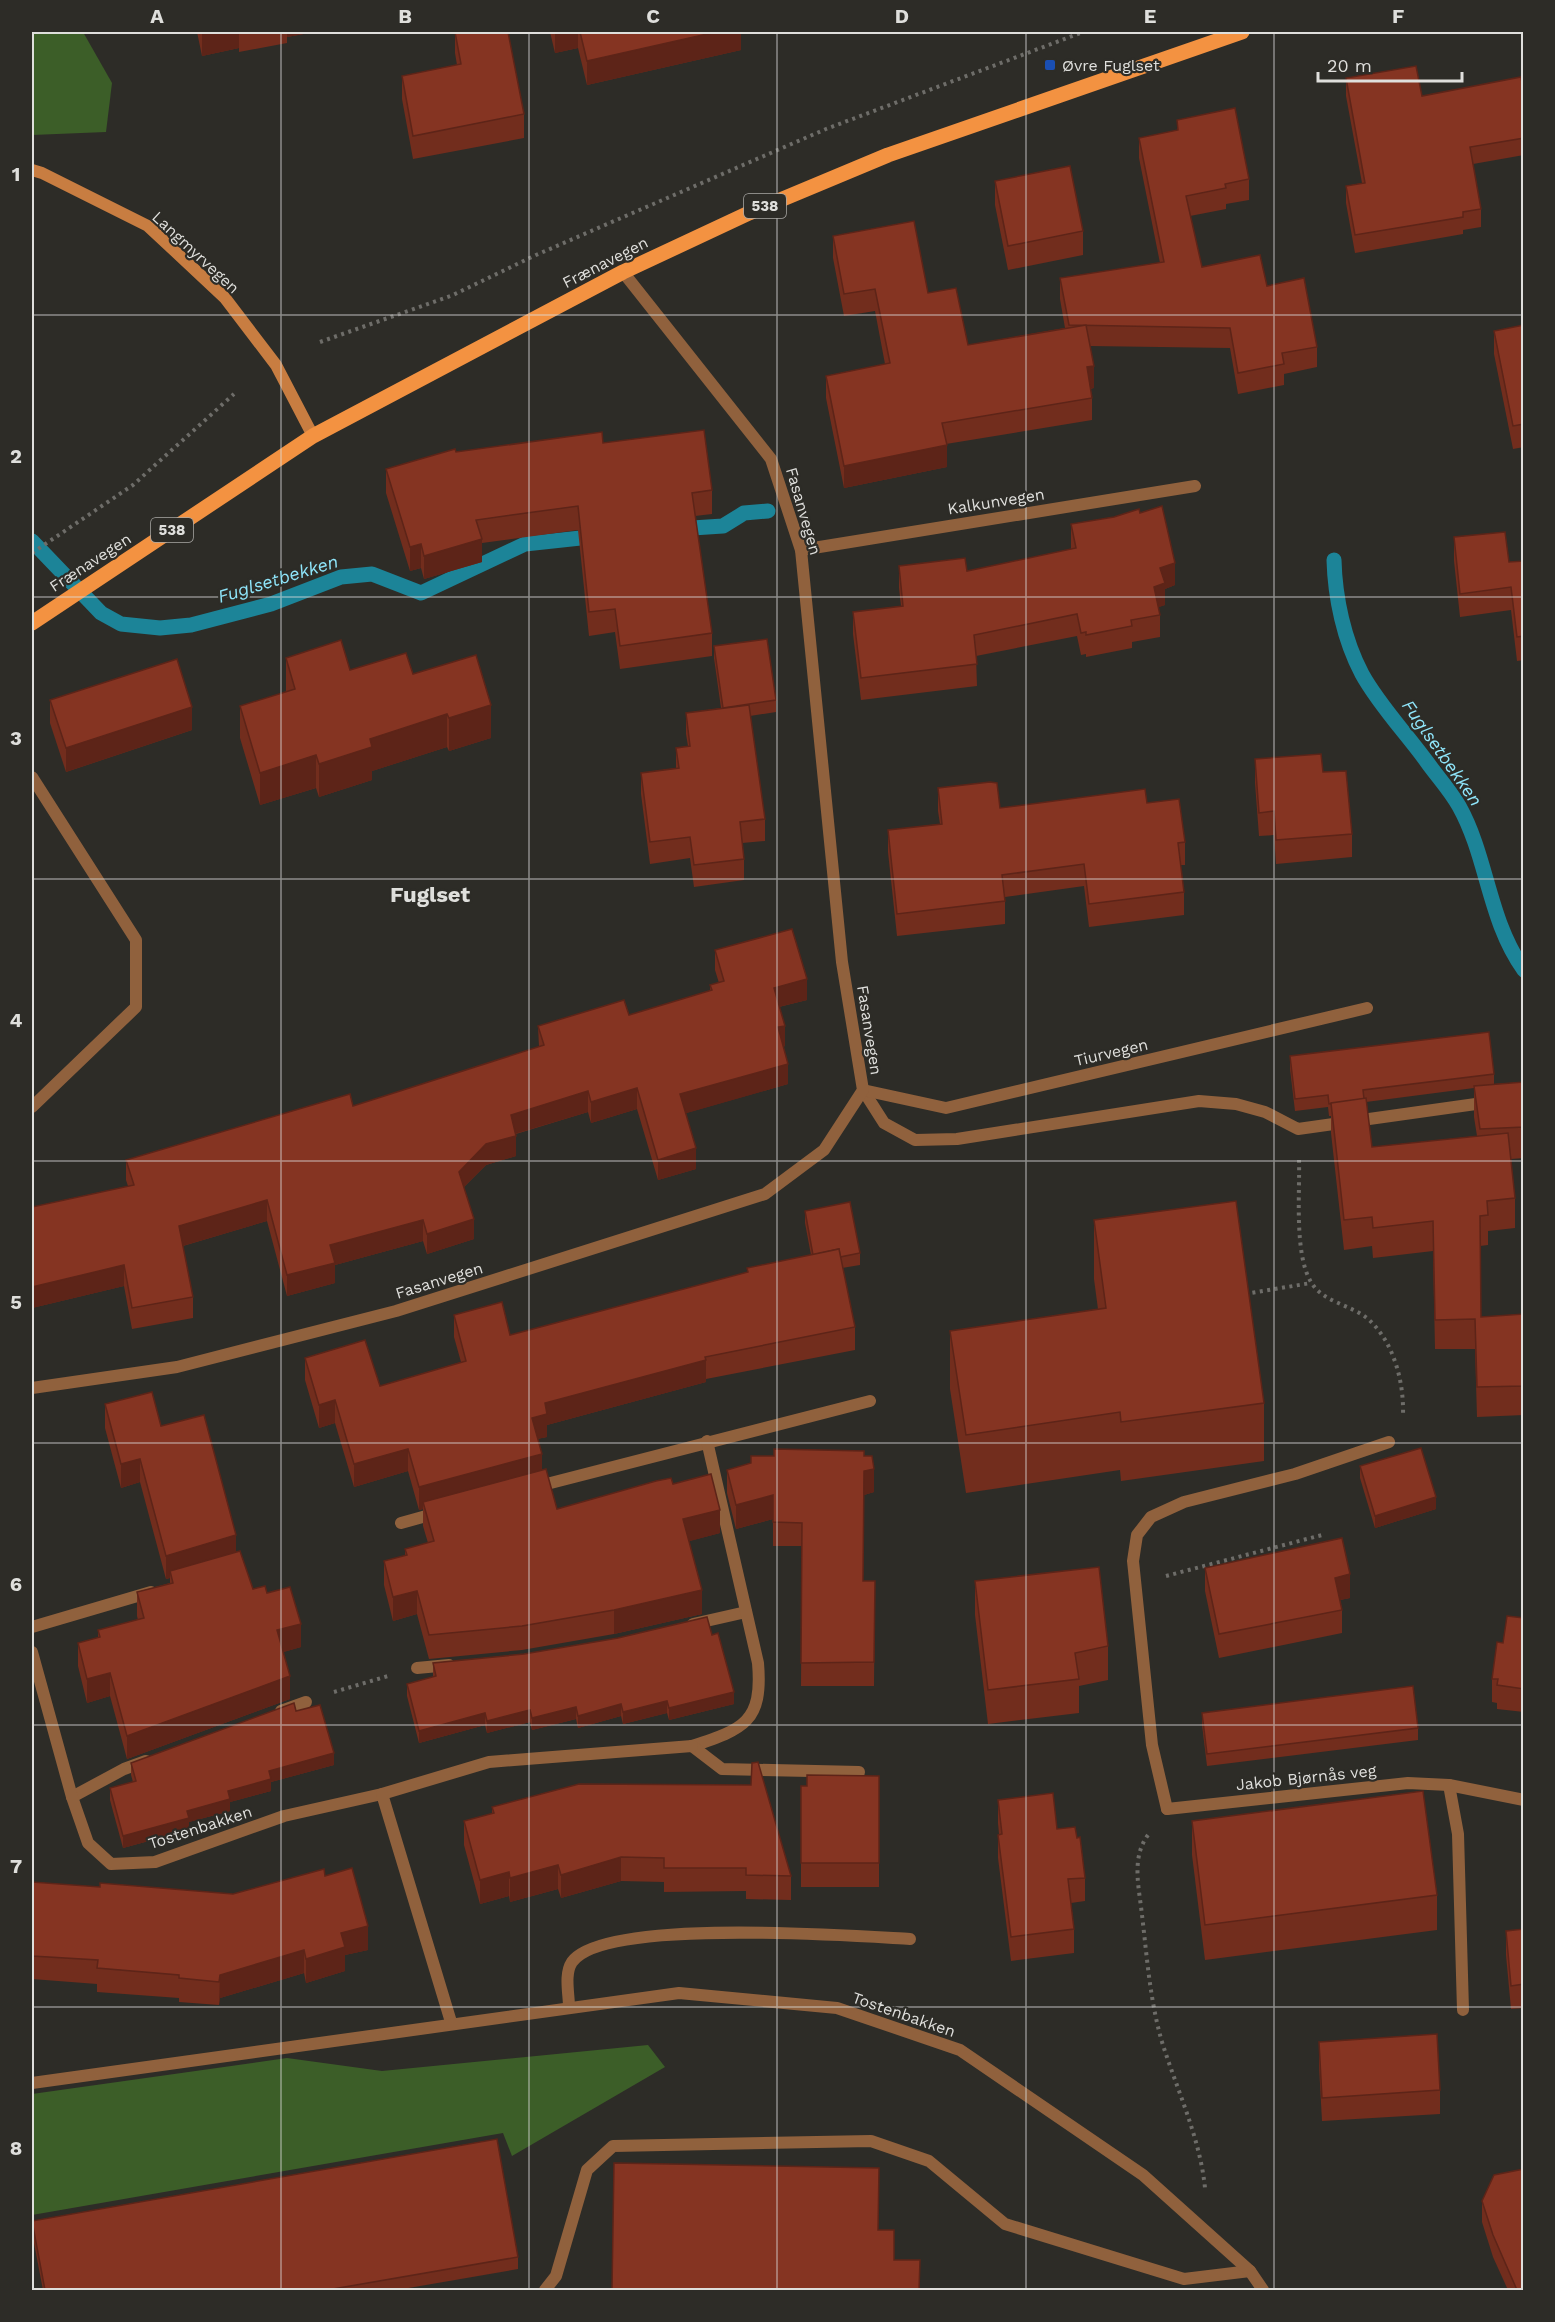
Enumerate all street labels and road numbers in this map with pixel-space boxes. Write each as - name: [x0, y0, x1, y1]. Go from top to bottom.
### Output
- road number: 538: [744, 194, 786, 218]
- street label: Langmyrvegen: [148, 207, 243, 298]
- street label: Frænavegen: [559, 233, 651, 292]
- street label: Fasanvegen: [782, 465, 825, 557]
- street label: Kalkunvegen: [946, 484, 1046, 519]
- road number: 538: [151, 518, 193, 542]
- street label: Frænavegen: [46, 529, 135, 596]
- street label: Fasanvegen: [853, 984, 886, 1076]
- street label: Tiurvegen: [1072, 1035, 1150, 1070]
- street label: Fasanvegen: [393, 1258, 485, 1303]
- street label: Jakob Bjørnås veg: [1235, 1761, 1378, 1794]
- street label: Tostenbakken: [146, 1802, 254, 1853]
- street label: Tostenbakken: [850, 1988, 958, 2041]

